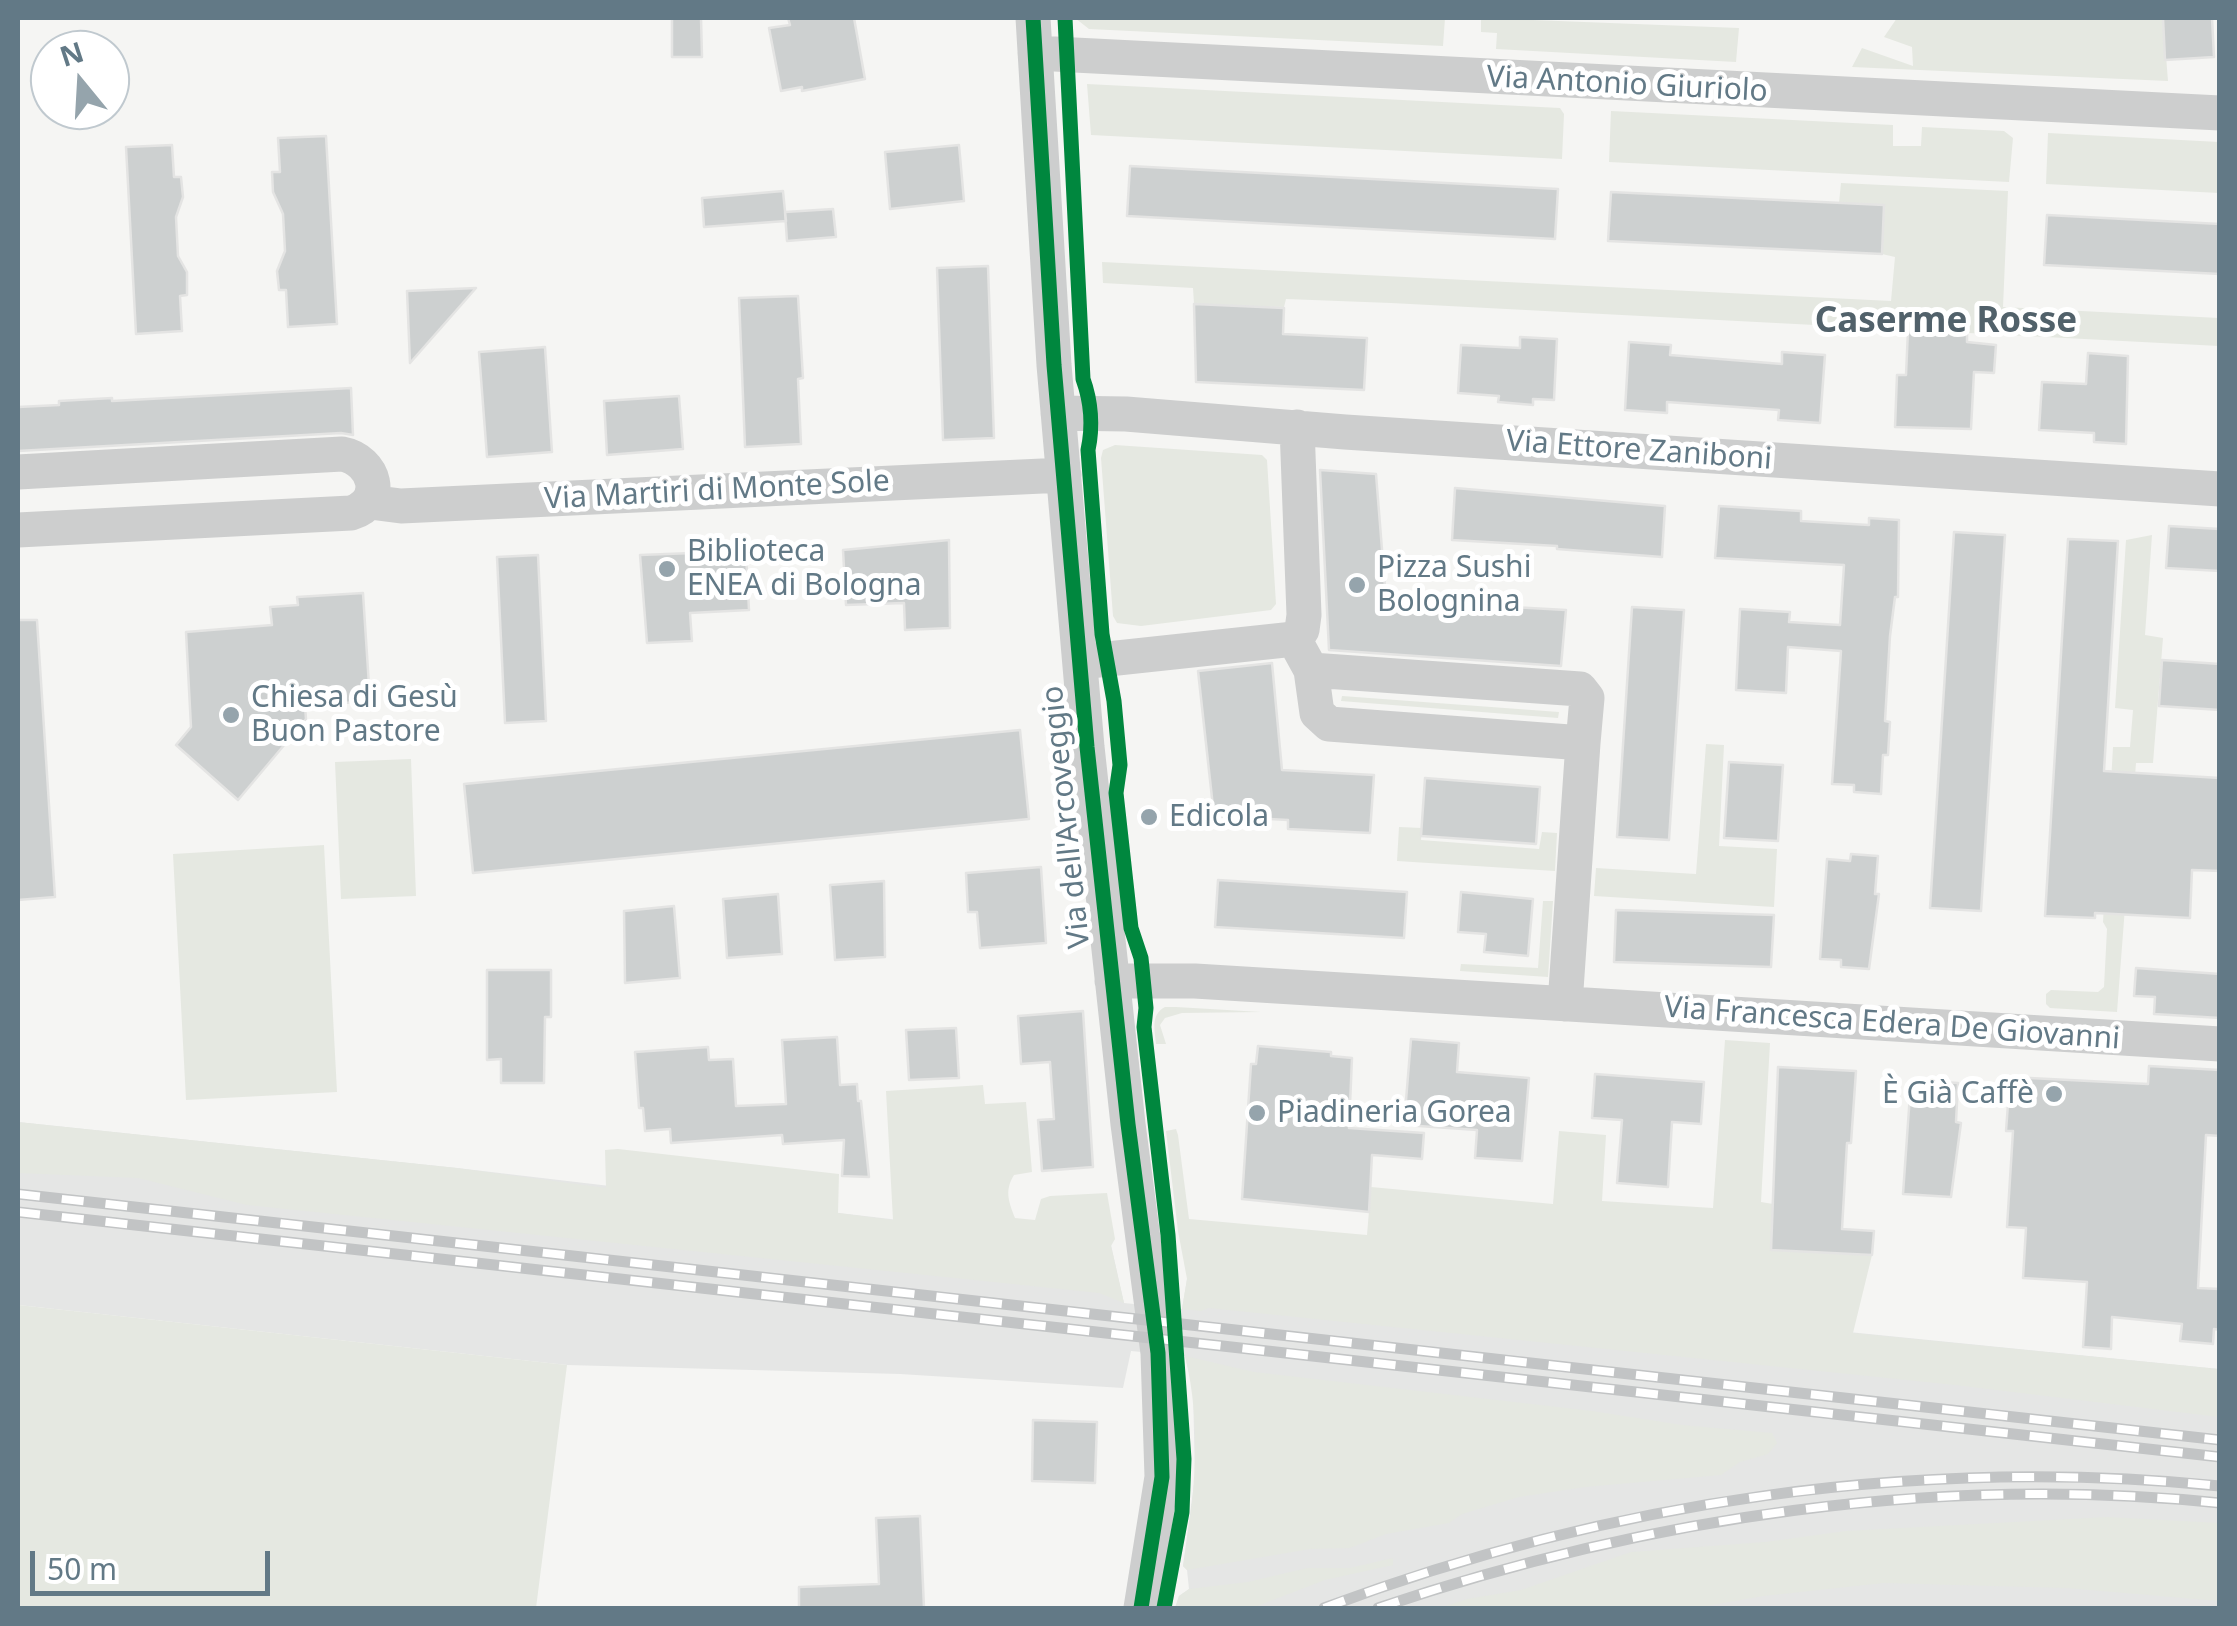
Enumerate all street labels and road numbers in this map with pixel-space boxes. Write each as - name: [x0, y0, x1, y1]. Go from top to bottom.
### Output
- street label: Via Antonio Giuriolo: [1485, 60, 1769, 110]
- street label: Via Ettore Zaniboni: [1505, 424, 1773, 478]
- street label: Via Martiri di Monte Sole: [543, 464, 891, 518]
- street label: Via dell'Arcoveggio: [1035, 684, 1099, 950]
- street label: Via Francesca Edera De Giovanni: [1663, 990, 2121, 1058]

